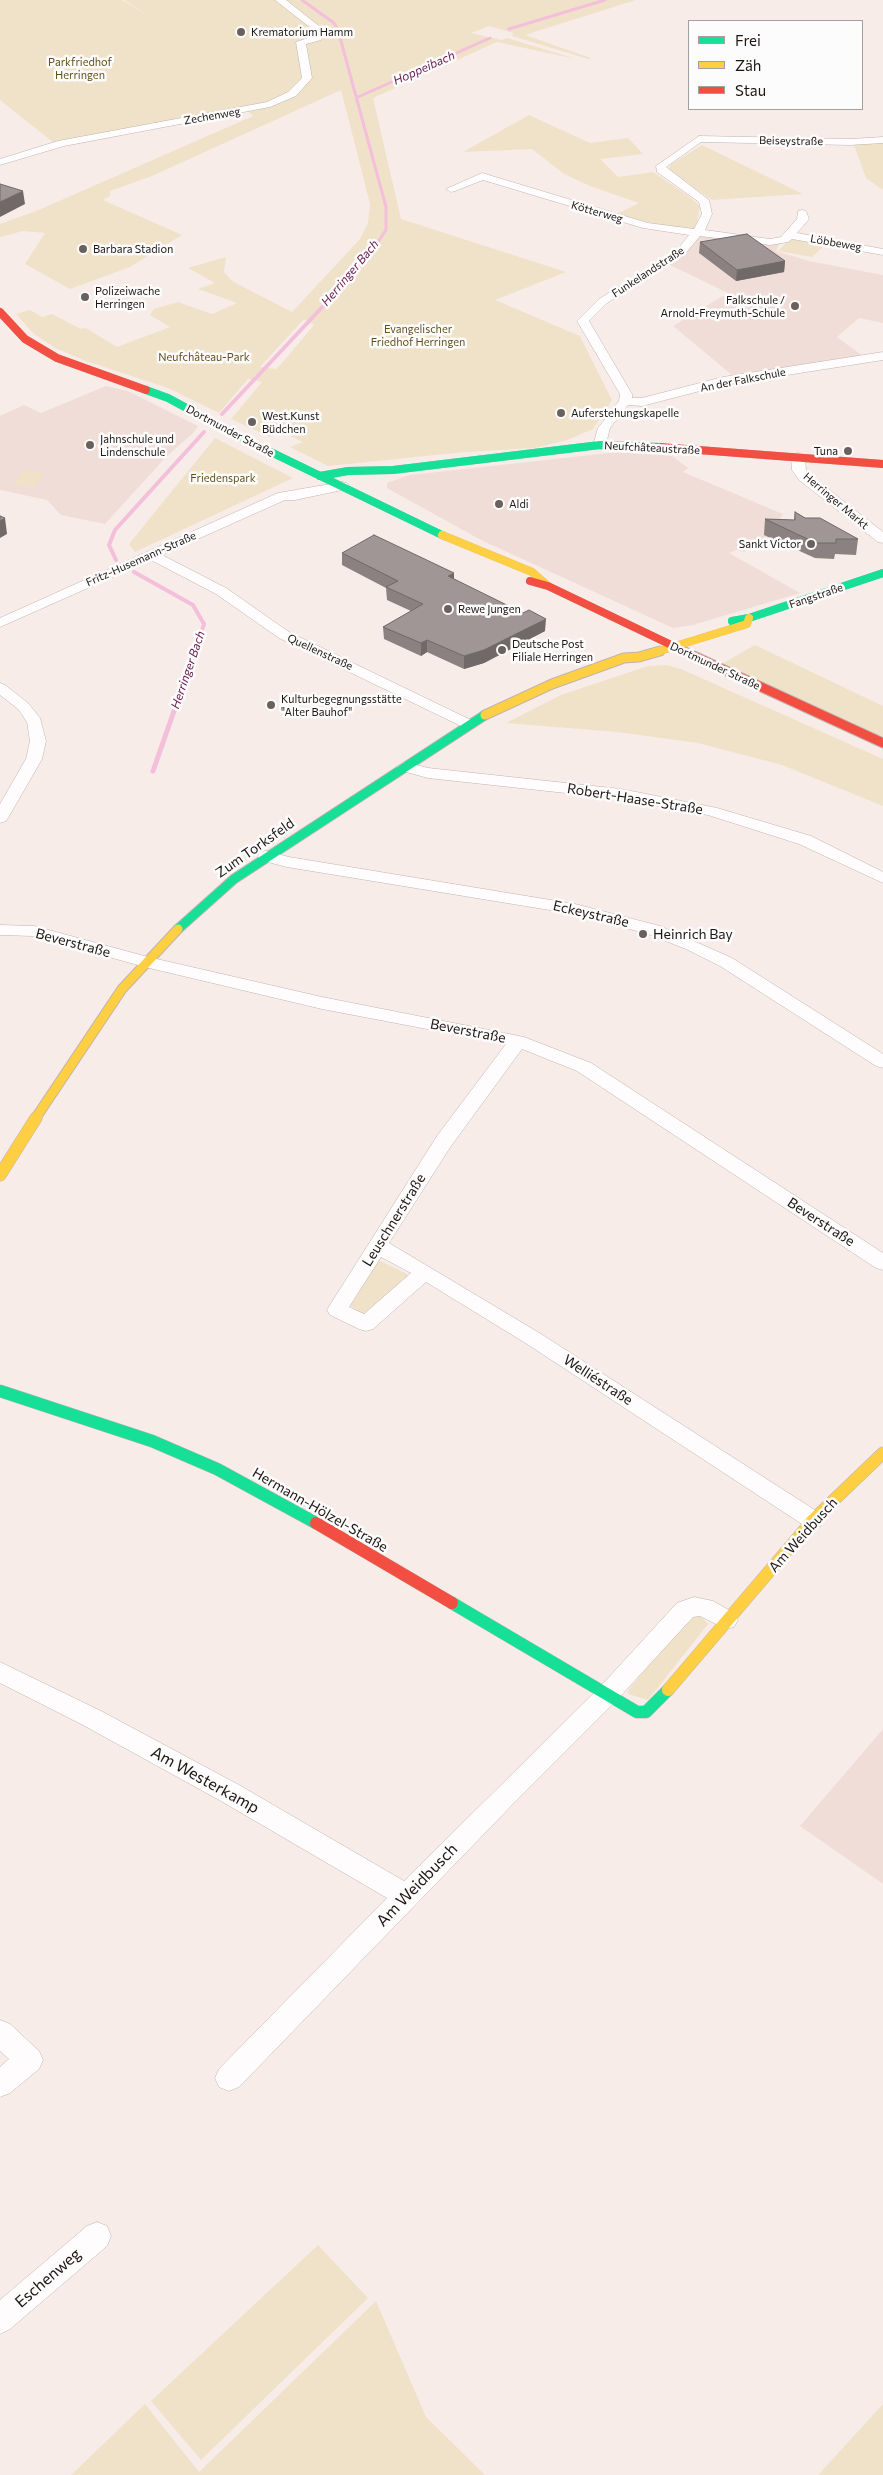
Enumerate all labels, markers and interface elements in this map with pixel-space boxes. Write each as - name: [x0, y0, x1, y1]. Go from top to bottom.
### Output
- legend: [688, 20, 863, 110]
- place label: Krematorium Hamm: [251, 25, 353, 39]
- marker: Krematorium Hamm: [235, 26, 247, 38]
- text: Frei: [735, 31, 761, 49]
- water label: Hoppeibach: [391, 48, 457, 88]
- park label: Parkfriedhof Herringen: [48, 55, 112, 81]
- text: Zäh: [735, 56, 761, 74]
- text: Stau: [735, 81, 766, 99]
- street label: Zechenweg: [183, 105, 241, 127]
- street label: Beiseystraße: [759, 134, 823, 148]
- street label: Kötterweg: [570, 198, 624, 226]
- street label: Löbbeweg: [809, 232, 863, 254]
- water label: Herringer Bach: [318, 237, 382, 309]
- place label: Barbara Stadion: [93, 242, 173, 256]
- marker: Barbara Stadion: [77, 243, 89, 255]
- street label: Funkelandstraße: [609, 244, 687, 300]
- place label: Polizeiwache Herringen: [95, 284, 160, 310]
- marker: Polizeiwache Herringen: [79, 291, 91, 303]
- place label: Falkschule / Arnold-Freymuth-Schule: [661, 293, 785, 319]
- marker: Falkschule / Arnold-Freymuth-Schule: [789, 300, 801, 312]
- park label: Evangelischer Friedhof Herringen: [371, 322, 465, 348]
- park label: Neufchâteau-Park: [158, 350, 250, 364]
- street label: An der Falkschule: [699, 365, 787, 395]
- street label: Dortmunder Straße: [184, 402, 276, 460]
- place label: Auferstehungskapelle: [571, 406, 679, 420]
- marker: Auferstehungskapelle: [555, 407, 567, 419]
- place label: West.Kunst Büdchen: [262, 409, 320, 435]
- marker: West.Kunst Büdchen: [246, 416, 258, 428]
- place label: Jahnschule und Lindenschule: [100, 432, 174, 458]
- marker: Jahnschule und Lindenschule: [84, 439, 96, 451]
- street label: Neufchâteaustraße: [604, 439, 700, 457]
- place label: Tuna: [814, 444, 838, 458]
- marker: Tuna: [842, 445, 854, 457]
- street label: Herringer Markt: [801, 470, 871, 532]
- park label: Friedenspark: [190, 471, 256, 485]
- place label: Aldi: [509, 497, 529, 511]
- marker: Aldi: [493, 498, 505, 510]
- street label: Fritz-Husemann-Straße: [84, 529, 198, 589]
- place label: Sankt Victor: [739, 537, 801, 551]
- marker: Sankt Victor: [805, 538, 817, 550]
- street label: Fangstraße: [787, 581, 845, 611]
- place label: Rewe Jungen: [458, 602, 521, 616]
- marker: Rewe Jungen: [442, 603, 454, 615]
- water label: Herringer Bach: [168, 629, 208, 711]
- street label: Quellenstraße: [285, 631, 355, 673]
- place label: Deutsche Post Filiale Herringen: [512, 637, 593, 663]
- street label: Dortmunder Straße: [668, 639, 762, 693]
- marker: Deutsche Post Filiale Herringen: [496, 644, 508, 656]
- place label: Kulturbegegnungsstätte "Alter Bauhof": [281, 692, 402, 718]
- marker: Kulturbegegnungsstätte "Alter Bauhof": [265, 699, 277, 711]
- street label: Robert-Haase-Straße: [566, 780, 704, 818]
- street label: Zum Torksfeld: [212, 815, 298, 881]
- street label: Eckeystraße: [551, 897, 631, 931]
- street label: Beverstraße: [34, 925, 112, 961]
- place label: Heinrich Bay: [653, 926, 733, 942]
- marker: Heinrich Bay: [637, 928, 649, 940]
- street label: Beverstraße: [429, 1015, 507, 1047]
- street label: Leuschnerstraße: [359, 1171, 429, 1269]
- street label: Beverstraße: [784, 1194, 858, 1250]
- street label: Welliéstraße: [560, 1351, 636, 1409]
- street label: Hermann-Hölzel-Straße: [249, 1464, 391, 1556]
- street label: Am Weidbusch: [765, 1494, 841, 1576]
- street label: Am Westerkamp: [148, 1742, 262, 1818]
- street label: Am Weidbusch: [373, 1840, 461, 1930]
- street label: Eschenweg: [11, 2244, 85, 2312]

